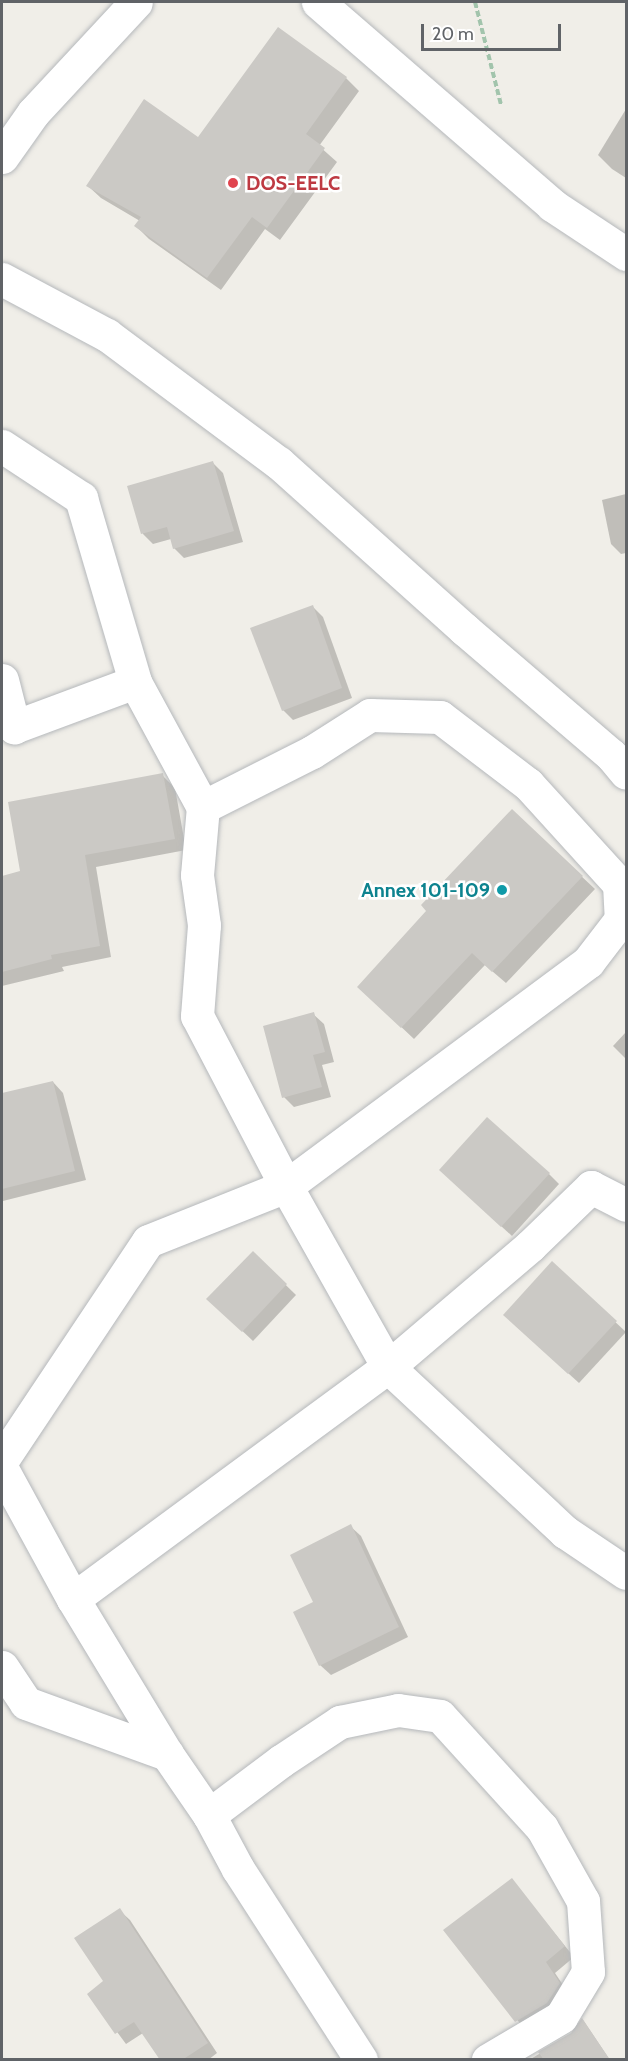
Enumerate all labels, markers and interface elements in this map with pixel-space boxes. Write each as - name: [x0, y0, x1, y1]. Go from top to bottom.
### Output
- scale bar: [424, 12, 564, 50]
- text: 20 m: [432, 23, 474, 45]
- place label: DOS-EELC: [246, 171, 340, 195]
- marker: DOS-EELC: [224, 174, 242, 192]
- place label: Annex 101-109: [361, 878, 490, 902]
- marker: Annex 101-109: [495, 883, 509, 897]

